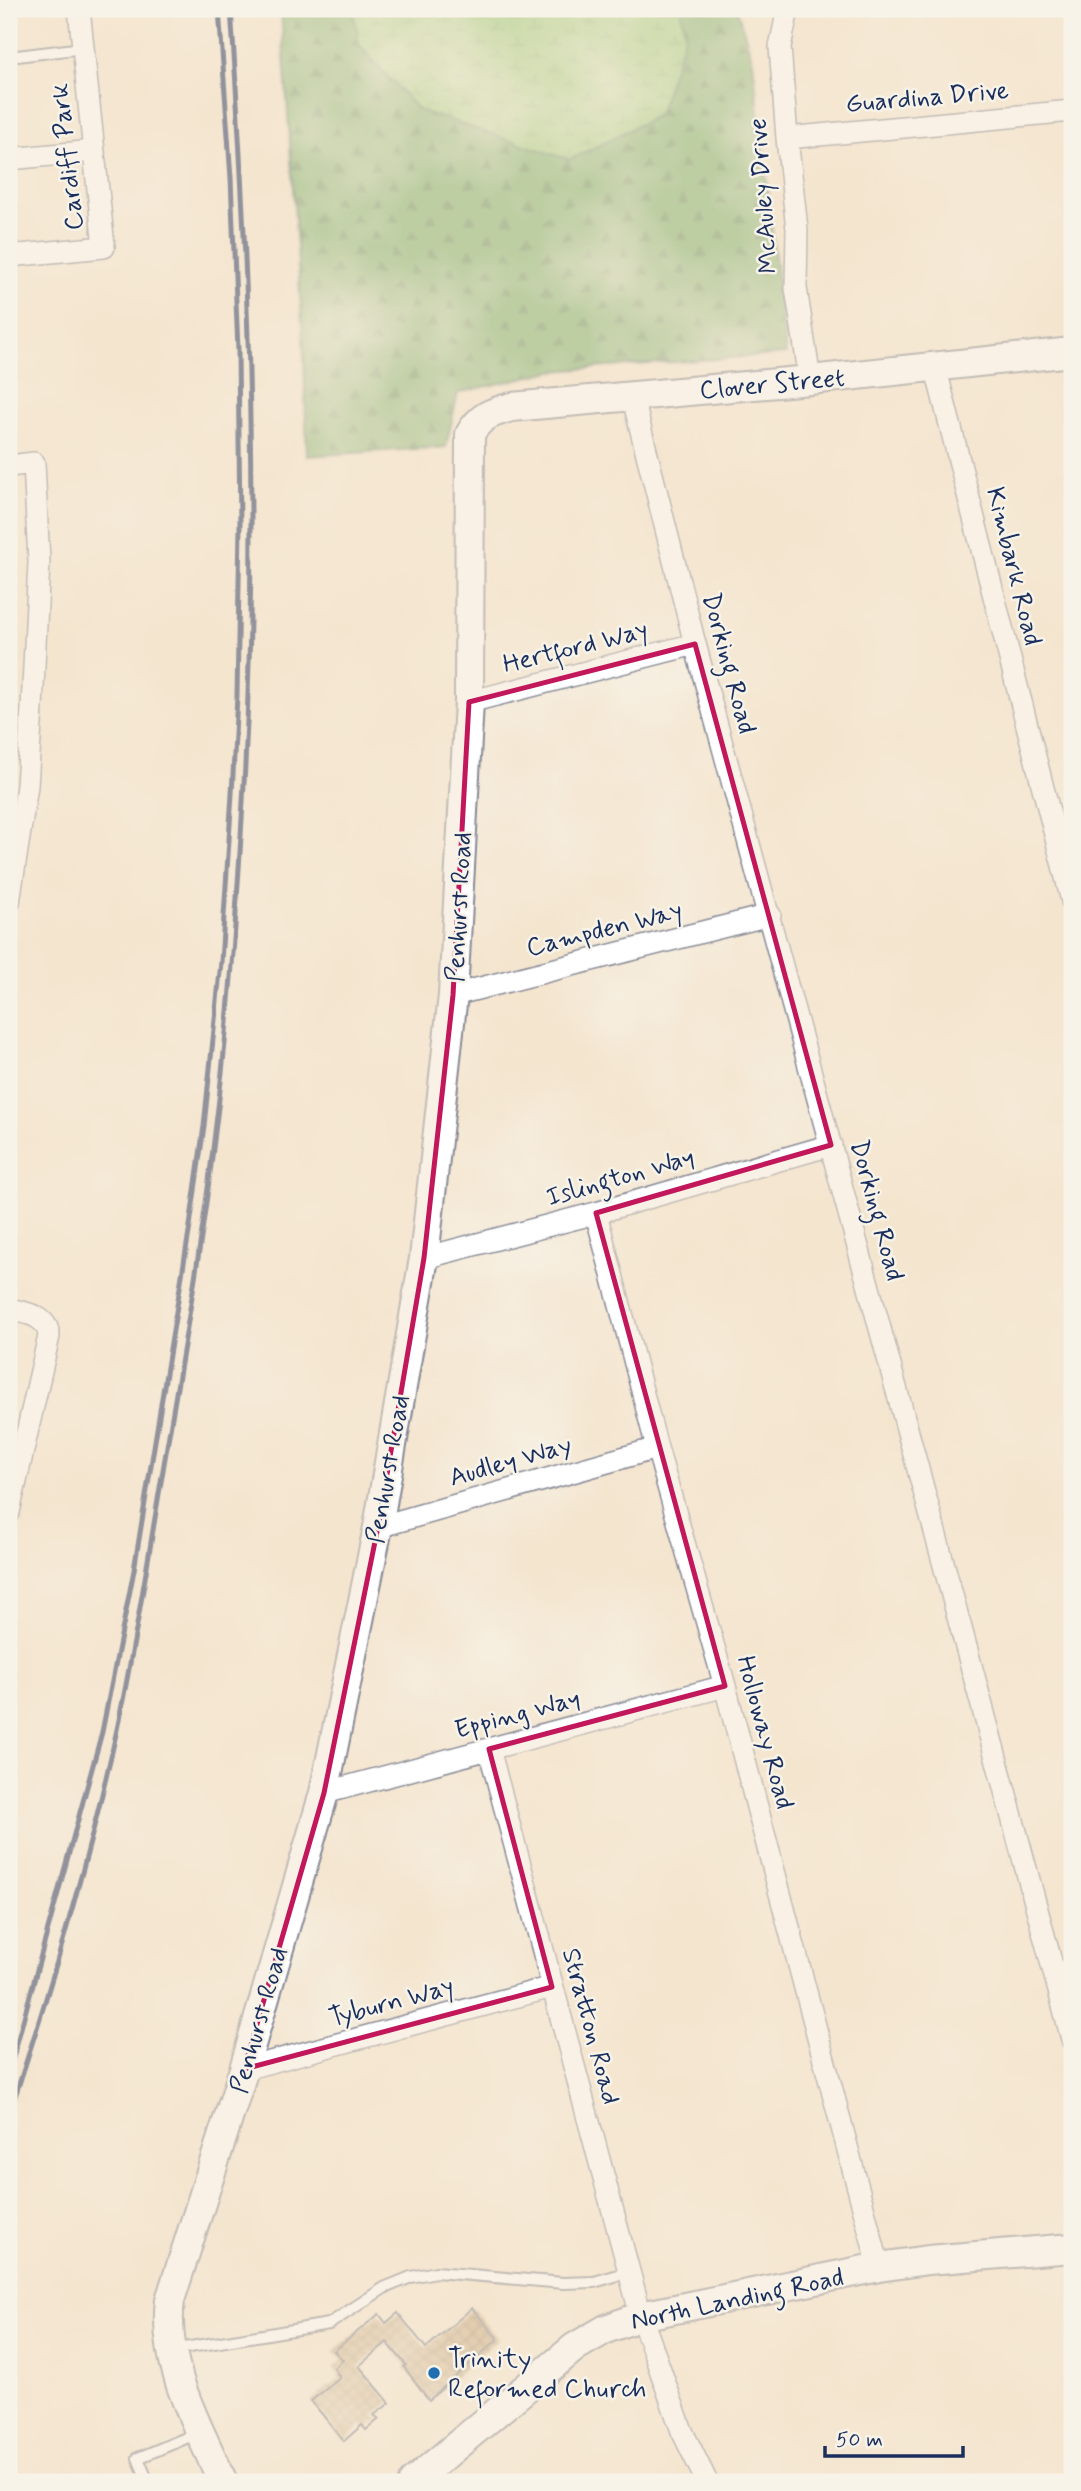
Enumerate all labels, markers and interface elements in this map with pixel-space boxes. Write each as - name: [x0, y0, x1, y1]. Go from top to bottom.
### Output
- street label: Guardina Drive: [844, 74, 1010, 122]
- street label: Cardiff Park: [43, 81, 93, 232]
- street label: McAuley Drive: [742, 117, 786, 275]
- street label: Clover Street: [698, 362, 846, 408]
- street label: Kimbark Road: [977, 484, 1049, 649]
- street label: Dorking Road: [690, 589, 763, 739]
- street label: Hertford Way: [499, 613, 652, 684]
- street label: Penhurst Road: [439, 831, 481, 983]
- street label: Campden Way: [523, 894, 686, 966]
- street label: Dorking Road: [838, 1136, 911, 1286]
- street label: Islington Way: [543, 1141, 699, 1218]
- street label: Penhurst Road: [359, 1392, 419, 1546]
- street label: Audley Way: [445, 1428, 576, 1496]
- street label: Holloway Road: [727, 1652, 801, 1813]
- street label: Epping Way: [451, 1682, 584, 1748]
- street label: Penhurst Road: [223, 1944, 297, 2097]
- street label: Stratton Road: [553, 1945, 627, 2108]
- street label: Tyburn Way: [325, 1970, 458, 2036]
- street label: North Landing Road: [628, 2261, 848, 2342]
- place label: Trinity Reformed Church: [448, 2343, 647, 2409]
- marker: Trinity Reformed Church: [426, 2365, 442, 2381]
- scale bar: [825, 2414, 964, 2458]
- text: 50 m: [836, 2426, 883, 2454]

